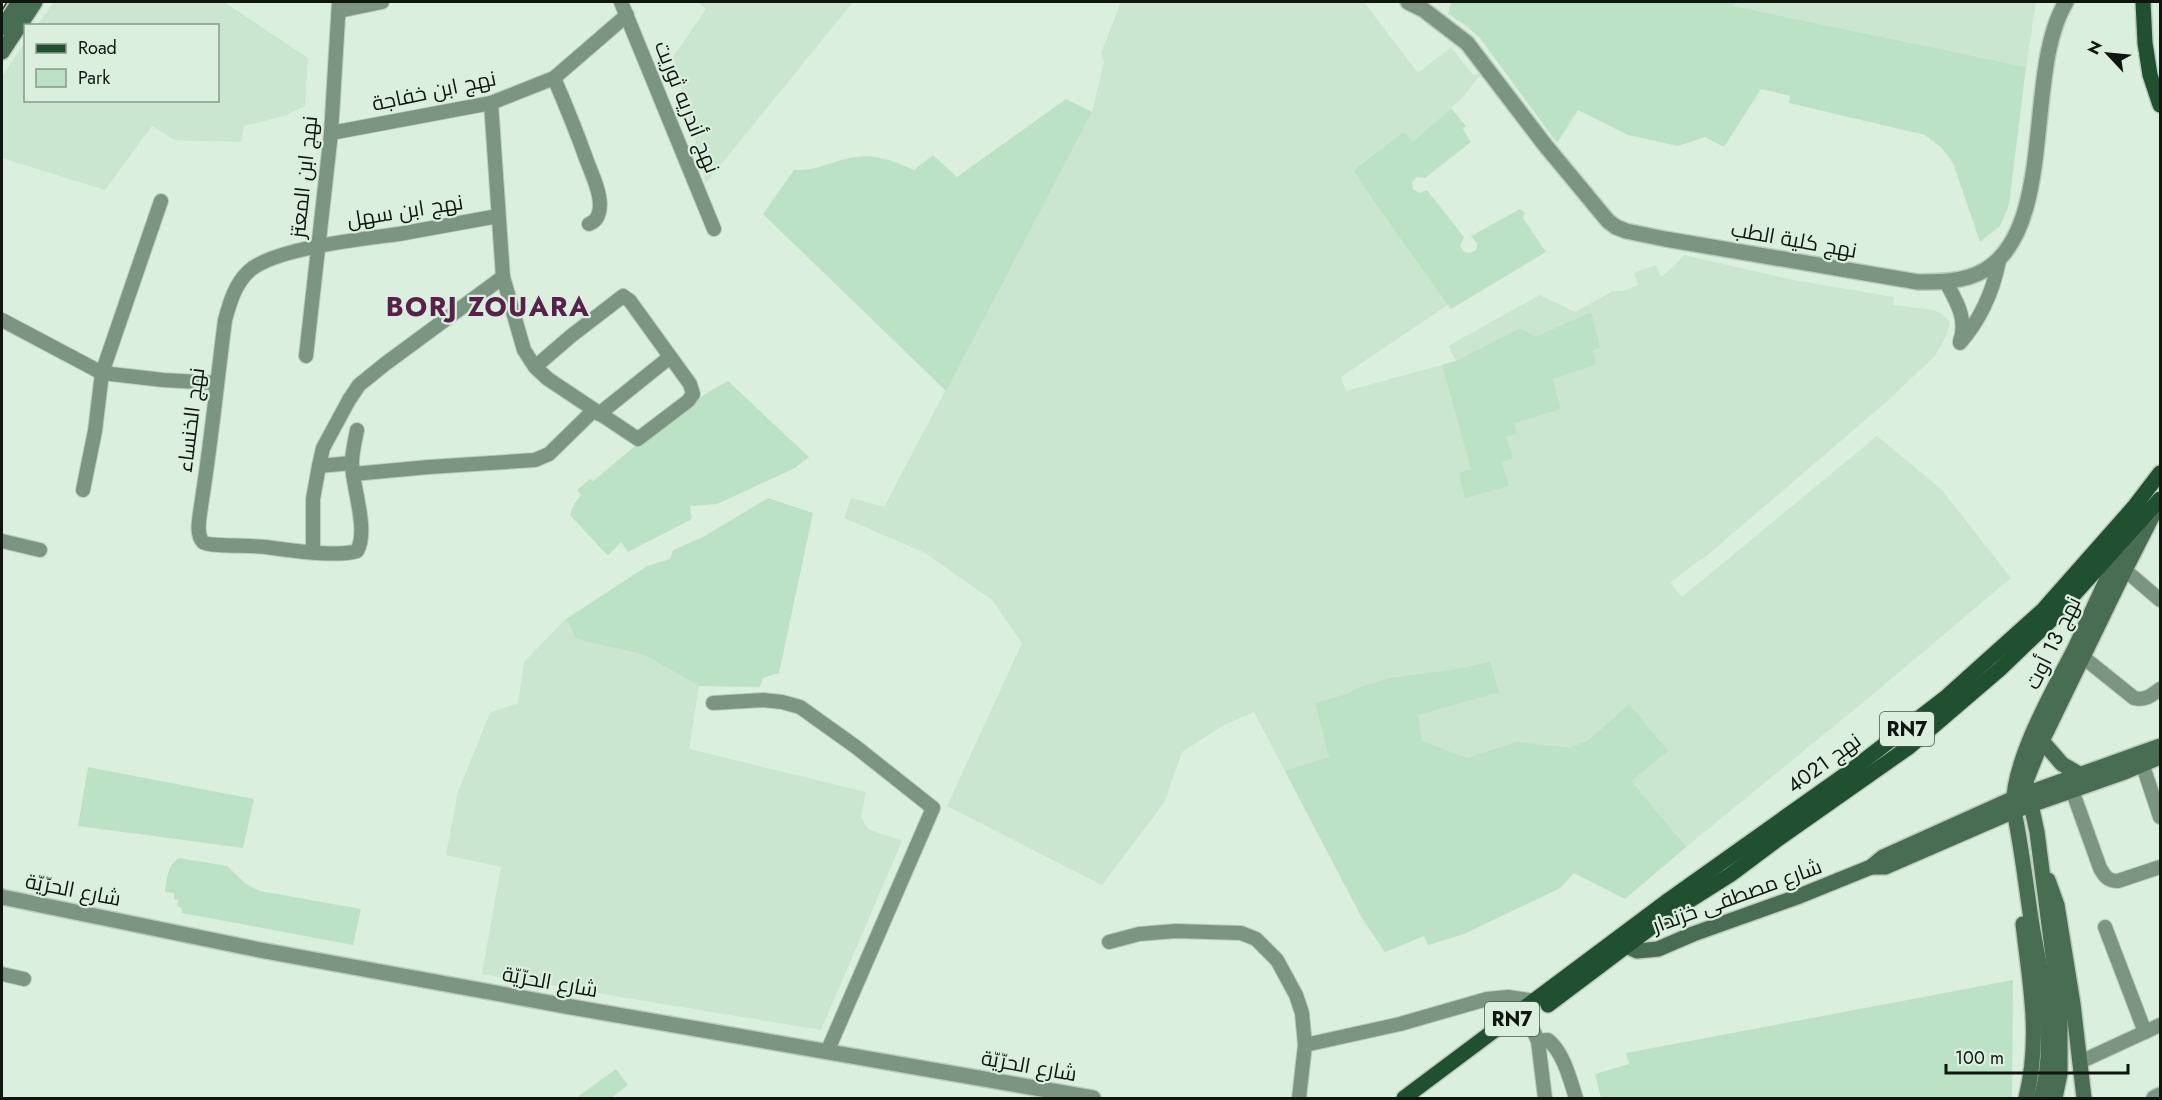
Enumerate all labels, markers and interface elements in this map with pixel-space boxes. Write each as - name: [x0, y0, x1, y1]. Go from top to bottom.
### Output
- legend: [24, 24, 219, 102]
- north arrow: [2078, 24, 2138, 84]
- text: Road: [78, 35, 117, 61]
- street label: نهج أندريه ثوريت: [647, 36, 727, 178]
- text: N: [2082, 37, 2108, 58]
- street label: نهج ابن خفاجة: [369, 63, 499, 119]
- text: Park: [78, 65, 110, 91]
- street label: نهج ابن المعتز: [283, 114, 325, 241]
- street label: نهج ابن سهل: [345, 187, 465, 235]
- street label: نهج كلية الطب: [1729, 214, 1859, 266]
- district label: BORJ ZOUARA: [386, 287, 590, 326]
- street label: نهج الخنساء: [170, 366, 212, 474]
- street label: نهج 13 أوت: [2018, 592, 2088, 694]
- road number: RN7: [1880, 712, 1934, 746]
- street label: نهج 4021: [1781, 726, 1867, 800]
- street label: شارع مصطفى خزندار: [1647, 851, 1826, 941]
- street label: شارع الحرّيّة: [23, 866, 123, 914]
- street label: شارع الحرّيّة: [500, 959, 600, 1005]
- road number: RN7: [1485, 1002, 1539, 1036]
- scale bar: [1946, 1037, 2128, 1075]
- street label: شارع الحرّيّة: [979, 1043, 1079, 1089]
- text: 100 m: [1955, 1045, 2004, 1071]

